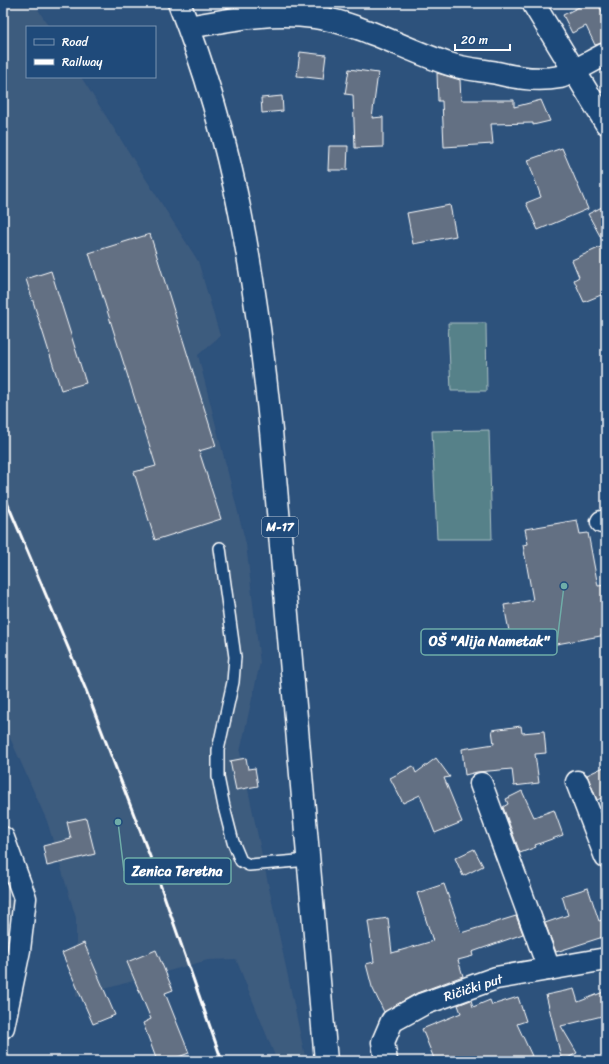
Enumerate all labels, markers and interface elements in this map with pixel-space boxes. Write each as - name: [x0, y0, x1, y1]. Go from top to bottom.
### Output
- legend: [26, 26, 156, 78]
- scale bar: [455, 26, 510, 52]
- text: 20 m: [461, 29, 488, 51]
- text: Road: [62, 31, 89, 53]
- text: Railway: [62, 51, 103, 73]
- road number: M-17: [262, 517, 298, 537]
- callout: OŠ "Alija Nametak": [421, 629, 557, 655]
- text: OŠ "Alija Nametak": [428, 629, 550, 654]
- callout: Zenica Teretna: [124, 858, 231, 884]
- text: Zenica Teretna: [130, 859, 224, 884]
- street label: Ričički put: [441, 967, 506, 1008]

